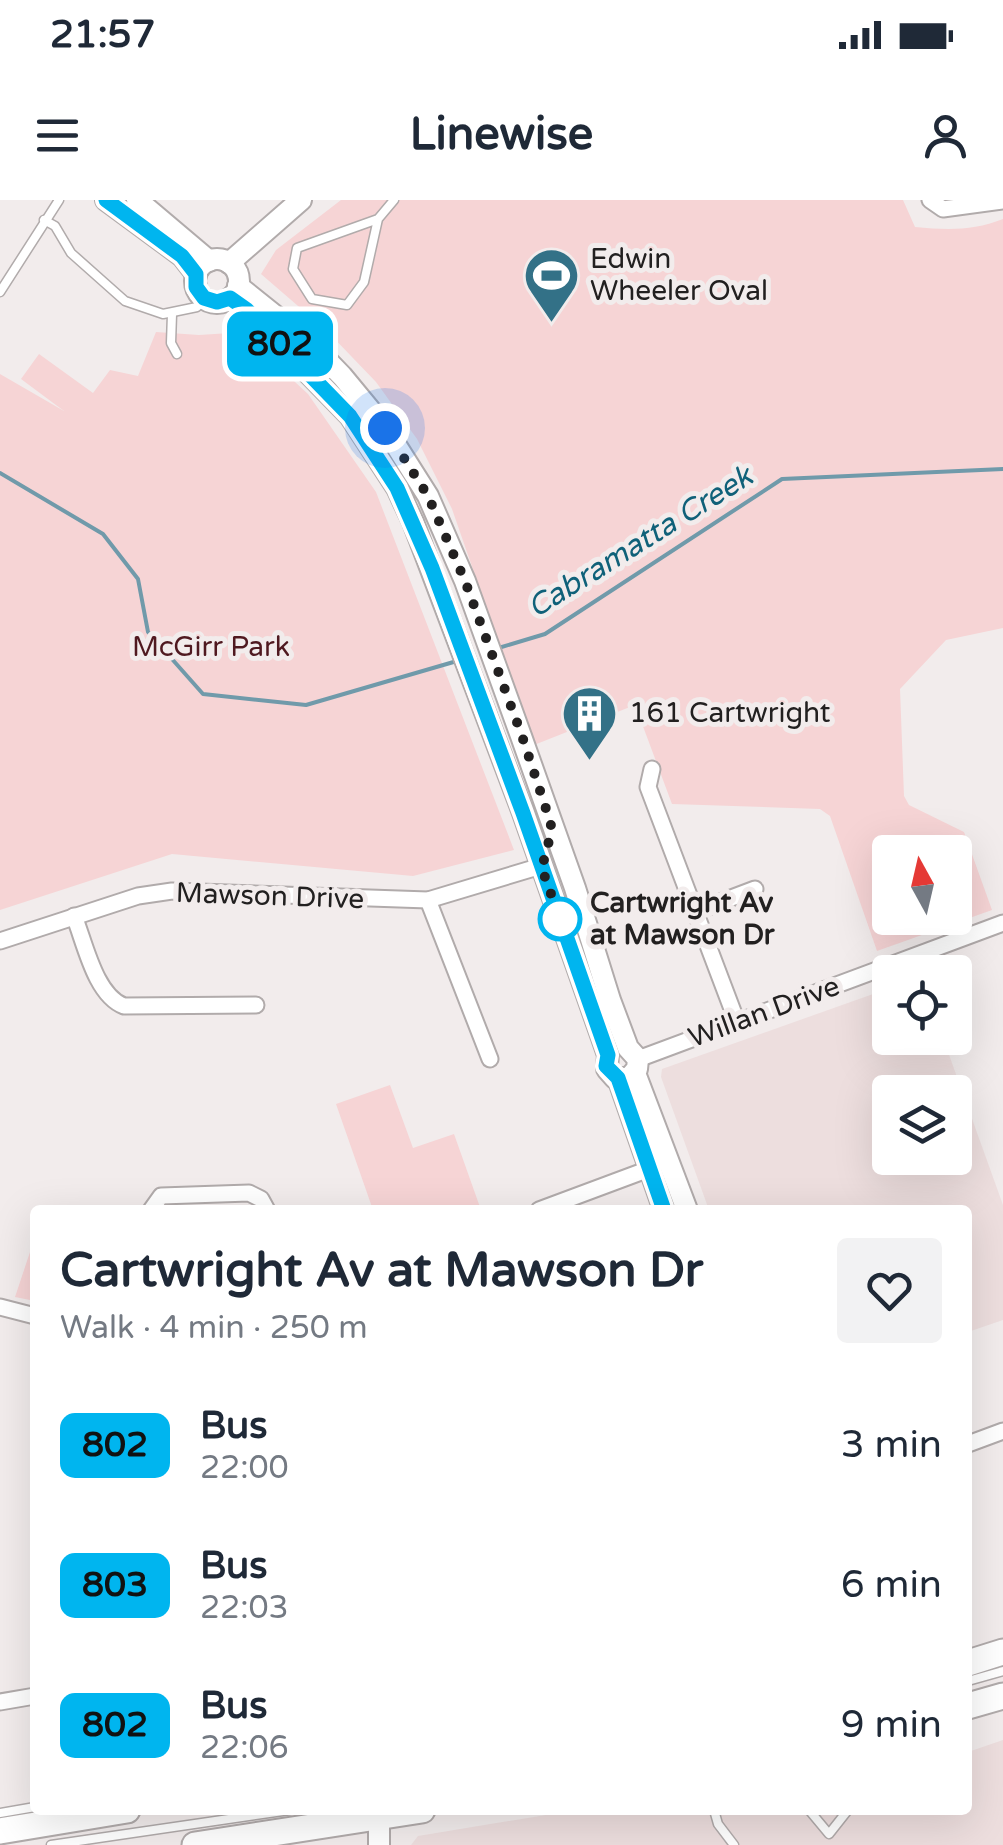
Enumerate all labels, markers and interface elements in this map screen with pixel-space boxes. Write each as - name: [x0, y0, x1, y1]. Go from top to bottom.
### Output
- text: 21:57: [50, 12, 155, 58]
- icon: menu: [30, 108, 85, 163]
- text: Linewise: [410, 108, 593, 162]
- icon: person: [918, 108, 973, 163]
- place label: Edwin Wheeler Oval: [590, 242, 768, 308]
- sports icon: Edwin Wheeler Oval: [521, 245, 581, 324]
- line badge: 802: [222, 312, 338, 376]
- text: 802: [247, 323, 313, 365]
- your location: [360, 403, 410, 453]
- water label: Cabramatta Creek: [521, 456, 762, 626]
- park label: McGirr Park: [132, 630, 290, 664]
- building icon: 161 Cartwright: [560, 683, 620, 762]
- place label: 161 Cartwright: [629, 696, 831, 730]
- north arrow: [872, 835, 972, 935]
- map controls: [872, 835, 972, 1175]
- street label: Mawson Drive: [175, 876, 365, 916]
- place label: Cartwright Av at Mawson Dr: [590, 886, 776, 952]
- marker: Cartwright Av at Mawson Dr: [539, 898, 581, 940]
- button: locate: [872, 955, 972, 1055]
- street label: Willan Drive: [684, 969, 844, 1055]
- button: layers: [872, 1075, 972, 1175]
- button: heart: [837, 1238, 942, 1343]
- text: Cartwright Av at Mawson Dr: [60, 1242, 703, 1300]
- text: Walk · 4 min · 250 m: [60, 1309, 368, 1347]
- text: Bus: [200, 1403, 267, 1449]
- text: 3 min: [841, 1422, 942, 1468]
- text: 802: [82, 1424, 148, 1466]
- text: 22:00: [200, 1449, 289, 1487]
- text: Bus: [200, 1543, 267, 1589]
- text: 6 min: [841, 1562, 942, 1608]
- text: 803: [82, 1564, 148, 1606]
- text: 22:03: [200, 1589, 289, 1627]
- text: Bus: [200, 1683, 267, 1729]
- text: 9 min: [841, 1702, 942, 1748]
- text: 802: [82, 1704, 148, 1746]
- text: 22:06: [200, 1729, 289, 1767]

